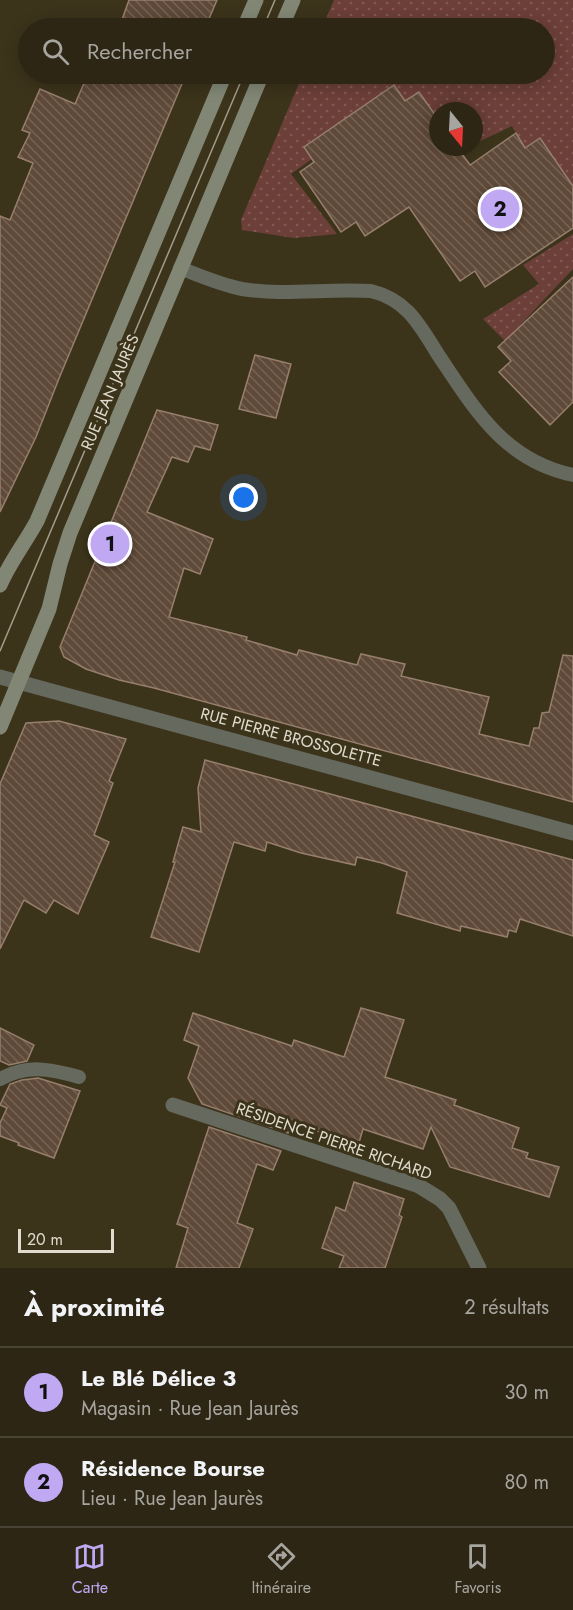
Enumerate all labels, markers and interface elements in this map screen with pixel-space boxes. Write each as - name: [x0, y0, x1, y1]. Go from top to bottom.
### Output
- search box: [18, 18, 555, 84]
- icon: search: [39, 35, 72, 68]
- text: Rechercher: [87, 35, 192, 67]
- north arrow: [429, 102, 483, 156]
- pin: 2: [480, 186, 520, 232]
- street label: RUE JEAN JAURÈS: [75, 330, 145, 454]
- your location: [229, 483, 258, 512]
- pin: 1: [90, 522, 130, 566]
- street label: RUE PIERRE BROSSOLETTE: [198, 702, 384, 772]
- street label: RÉSIDENCE PIERRE RICHARD: [233, 1097, 435, 1185]
- scale bar: [18, 1226, 114, 1254]
- text: 20 m: [27, 1228, 63, 1251]
- text: À proximité: [24, 1288, 165, 1326]
- text: 2 résultats: [464, 1293, 549, 1322]
- text: Le Blé Délice 3: [81, 1362, 236, 1394]
- text: 1: [38, 1378, 49, 1407]
- text: 30 m: [504, 1378, 549, 1407]
- text: Magasin · Rue Jean Jaurès: [81, 1394, 299, 1423]
- text: Résidence Bourse: [81, 1452, 265, 1484]
- text: 2: [37, 1468, 50, 1497]
- text: 80 m: [504, 1468, 549, 1497]
- text: Lieu · Rue Jean Jaurès: [81, 1484, 263, 1513]
- tab: Carte: [72, 1540, 108, 1599]
- tab: Itinéraire: [252, 1540, 311, 1599]
- tab: Favoris: [454, 1540, 501, 1599]

